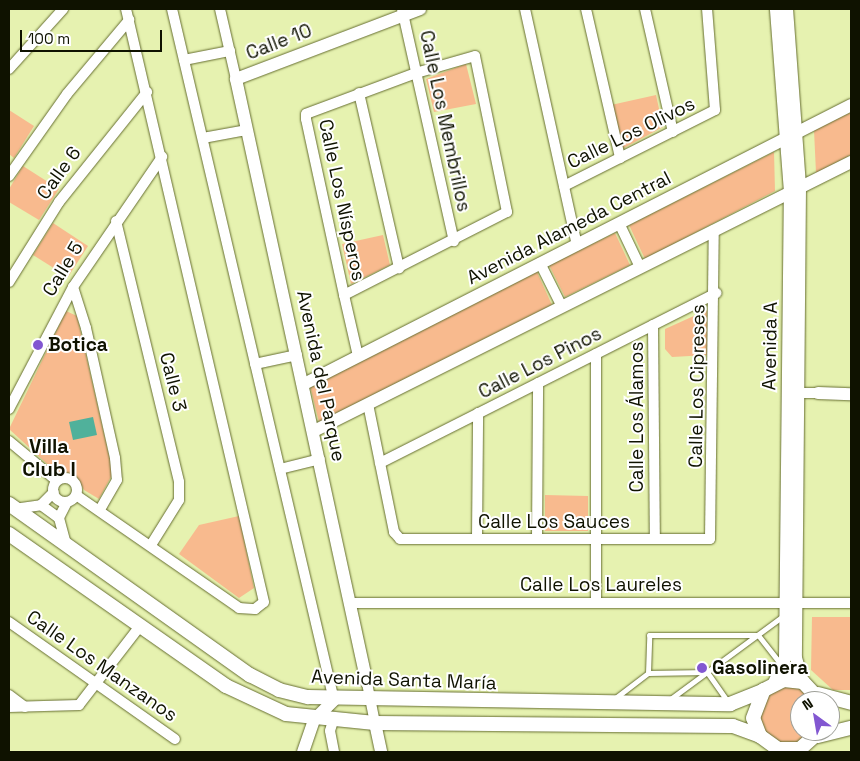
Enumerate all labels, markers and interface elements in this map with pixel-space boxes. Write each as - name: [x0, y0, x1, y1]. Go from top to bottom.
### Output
- street label: Calle 10: [243, 19, 315, 65]
- scale bar: [22, 20, 165, 52]
- street label: Calle Los Membrillos: [415, 28, 475, 214]
- text: 100 m: [28, 29, 70, 48]
- street label: Calle Los Olivos: [563, 92, 699, 174]
- street label: Calle Los Nísperos: [314, 117, 370, 283]
- street label: Calle 6: [32, 142, 86, 204]
- street label: Avenida Alameda Central: [463, 166, 675, 290]
- street label: Calle 5: [38, 237, 88, 301]
- street label: Avenida del Parque: [292, 288, 350, 464]
- street label: Avenida A: [758, 301, 782, 391]
- street label: Calle Los Cipreses: [684, 304, 710, 468]
- street label: Calle Los Pinos: [475, 322, 605, 404]
- place label: Botica: [48, 334, 108, 356]
- marker: Botica: [32, 339, 44, 351]
- street label: Calle Los Álamos: [626, 341, 648, 493]
- street label: Calle 3: [155, 350, 191, 414]
- district label: Villa Club I: [22, 435, 76, 482]
- street label: Calle Los Sauces: [478, 511, 630, 533]
- street label: Calle Los Laureles: [520, 574, 682, 596]
- street label: Calle Los Manzanos: [22, 605, 182, 727]
- place label: Gasolinera: [712, 657, 808, 679]
- marker: Gasolinera: [696, 662, 708, 674]
- street label: Avenida Santa María: [311, 665, 497, 695]
- north arrow: [790, 691, 840, 741]
- text: N: [799, 694, 816, 714]

